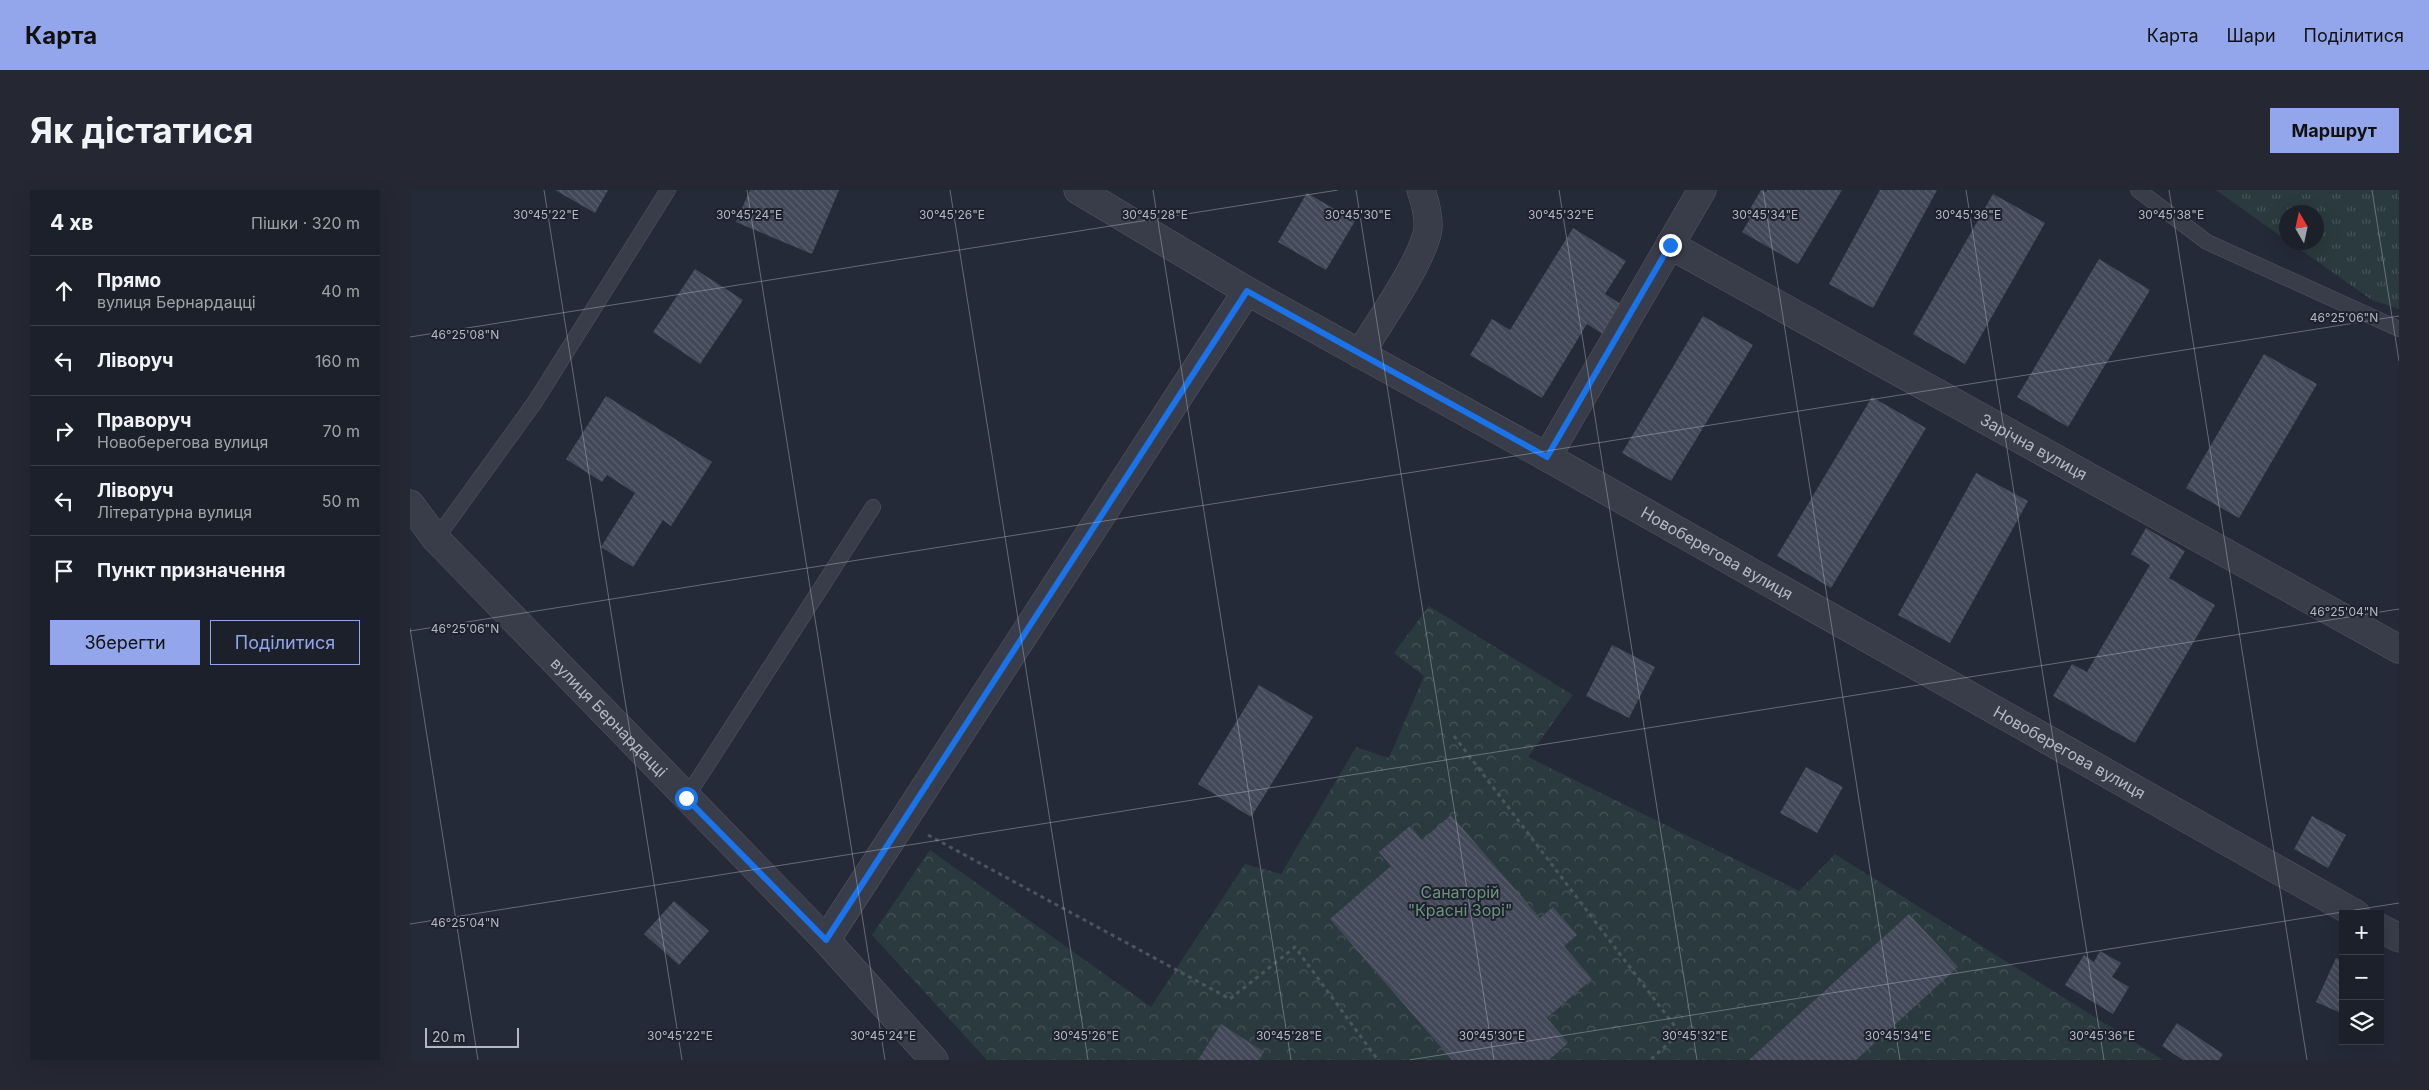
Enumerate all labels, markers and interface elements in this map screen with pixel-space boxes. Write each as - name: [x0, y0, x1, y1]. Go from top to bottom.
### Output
- text: Карта: [25, 21, 97, 50]
- text: Карта: [2147, 25, 2199, 46]
- text: Шари: [2227, 25, 2276, 46]
- text: Поділитися: [2304, 25, 2404, 46]
- button: Маршрут: [2270, 108, 2399, 153]
- text: Як дістатися: [30, 109, 254, 151]
- north arrow: [2279, 205, 2324, 250]
- text: 30°45'22"E: [513, 207, 579, 222]
- text: 30°45'24"E: [716, 207, 782, 222]
- text: 30°45'26"E: [919, 207, 985, 222]
- text: 30°45'28"E: [1122, 207, 1188, 222]
- text: 30°45'30"E: [1325, 207, 1391, 222]
- text: 30°45'32"E: [1528, 207, 1594, 222]
- text: 30°45'34"E: [1732, 207, 1798, 222]
- text: 30°45'36"E: [1935, 207, 2001, 222]
- text: 30°45'38"E: [2138, 207, 2204, 222]
- text: 4 хв: [50, 210, 93, 235]
- text: Пішки · 320 m: [251, 213, 360, 233]
- route end: [1659, 234, 1682, 257]
- text: Прямо: [97, 269, 161, 292]
- icon: ahead: [50, 277, 78, 305]
- text: 40 m: [321, 281, 360, 301]
- text: вулиця Бернардацці: [97, 292, 256, 312]
- text: 46°25'06"N: [2310, 310, 2378, 325]
- text: 46°25'08"N: [431, 327, 499, 342]
- icon: left: [50, 347, 78, 375]
- text: Ліворуч: [97, 349, 173, 372]
- text: 160 m: [315, 351, 360, 371]
- text: Праворуч: [97, 409, 191, 432]
- street label: Зарічна вулиця: [1977, 409, 2091, 484]
- icon: right: [50, 417, 78, 445]
- text: 70 m: [323, 421, 360, 441]
- text: Новоберегова вулиця: [97, 432, 268, 452]
- text: Ліворуч: [97, 479, 173, 502]
- icon: left: [50, 487, 78, 515]
- text: 50 m: [322, 491, 360, 511]
- text: Літературна вулиця: [97, 502, 252, 522]
- street label: Новоберегова вулиця: [1638, 502, 1797, 604]
- icon: arrive: [50, 557, 78, 585]
- text: Пункт призначення: [97, 559, 285, 582]
- text: 46°25'04"N: [2310, 604, 2378, 619]
- button: Зберегти: [50, 620, 200, 665]
- button: Поділитися: [210, 620, 360, 665]
- text: 46°25'06"N: [431, 621, 499, 636]
- street label: вулиця Бернардацці: [547, 653, 672, 781]
- street label: Новоберегова вулиця: [1990, 701, 2149, 803]
- route start: [675, 787, 698, 810]
- park label: Санаторій "Красні Зорі": [1408, 882, 1512, 920]
- map controls: [2339, 910, 2384, 1045]
- button: +: [2339, 910, 2384, 955]
- text: 46°25'04"N: [431, 915, 499, 930]
- button: −: [2339, 955, 2384, 1000]
- button: layers: [2339, 1000, 2384, 1045]
- scale bar: [425, 1025, 519, 1048]
- text: 20 m: [432, 1028, 466, 1045]
- text: 30°45'22"E: [647, 1028, 713, 1043]
- text: 30°45'24"E: [850, 1028, 916, 1043]
- text: 30°45'26"E: [1053, 1028, 1119, 1043]
- text: 30°45'28"E: [1256, 1028, 1322, 1043]
- text: 30°45'30"E: [1459, 1028, 1525, 1043]
- text: 30°45'32"E: [1662, 1028, 1728, 1043]
- text: 30°45'34"E: [1865, 1028, 1931, 1043]
- text: 30°45'36"E: [2069, 1028, 2135, 1043]

